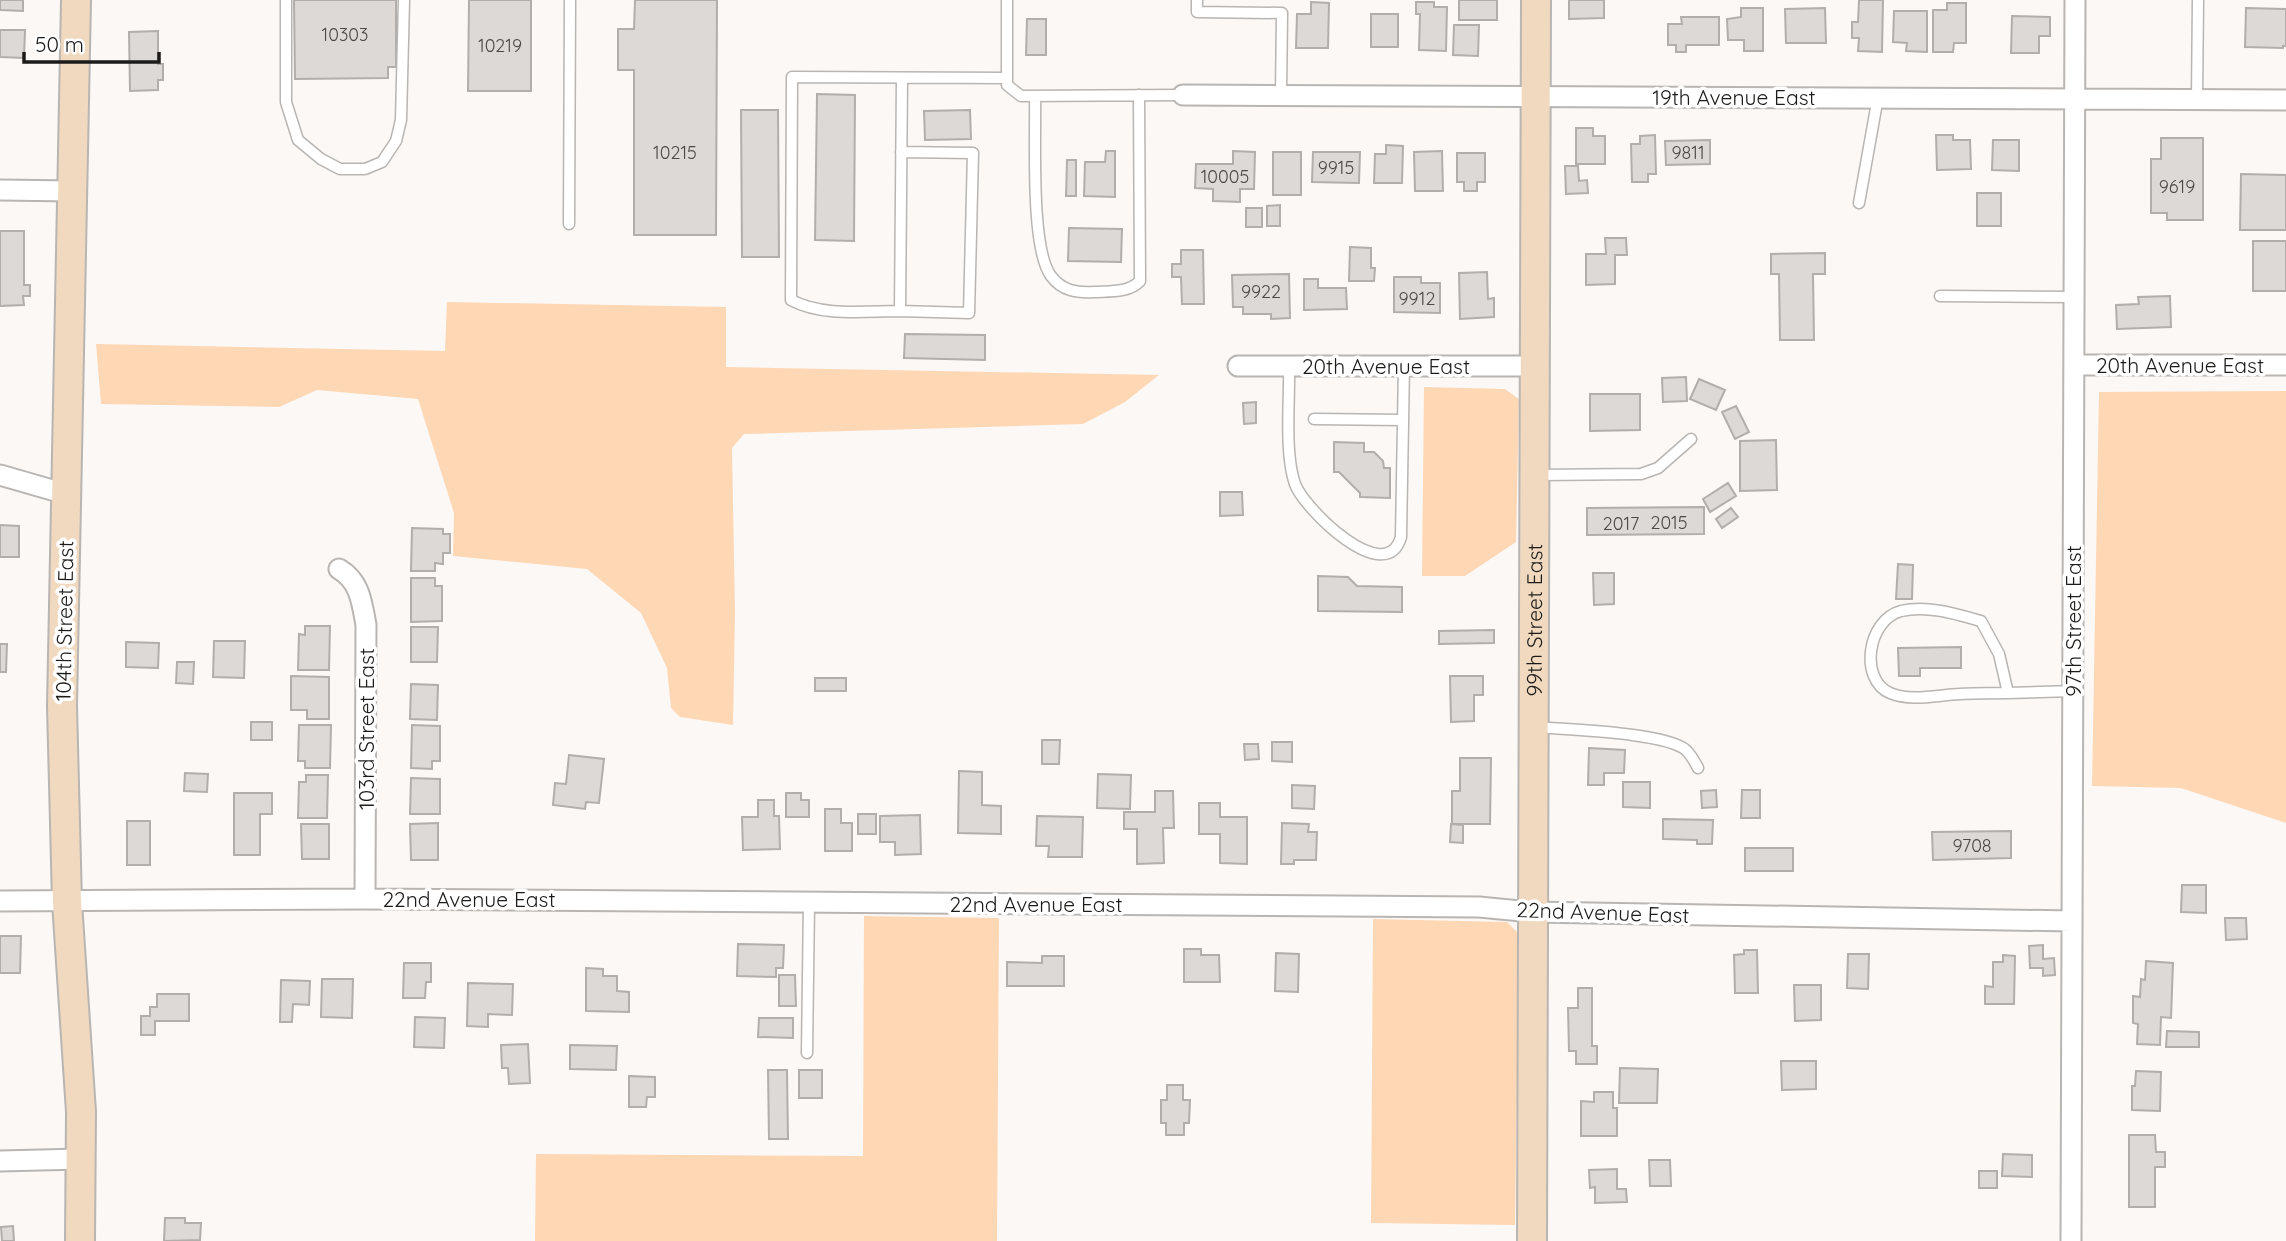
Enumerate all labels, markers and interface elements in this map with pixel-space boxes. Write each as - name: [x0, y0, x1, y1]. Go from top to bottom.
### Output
- scale bar: [24, 21, 159, 65]
- house number: 10303: [322, 23, 368, 46]
- text: 50 m: [35, 31, 84, 57]
- house number: 10219: [478, 34, 522, 57]
- street label: 19th Avenue East: [1652, 84, 1816, 110]
- house number: 10215: [653, 141, 697, 164]
- house number: 9811: [1671, 141, 1705, 164]
- house number: 9915: [1318, 156, 1354, 179]
- house number: 10005: [1201, 165, 1249, 188]
- house number: 9619: [2159, 175, 2195, 198]
- house number: 9922: [1241, 280, 1281, 303]
- house number: 9912: [1399, 287, 1435, 310]
- street label: 20th Avenue East: [2096, 352, 2264, 378]
- street label: 20th Avenue East: [1302, 353, 1470, 379]
- house number: 2015: [1650, 511, 1688, 534]
- house number: 2017: [1603, 512, 1639, 535]
- street label: 104th Street East: [50, 540, 78, 702]
- street label: 99th Street East: [1521, 543, 1547, 697]
- street label: 97th Street East: [2060, 545, 2086, 697]
- street label: 103rd Street East: [353, 648, 379, 810]
- house number: 9708: [1952, 834, 1992, 857]
- street label: 22nd Avenue East: [382, 886, 556, 912]
- street label: 22nd Avenue East: [949, 891, 1123, 917]
- street label: 22nd Avenue East: [1516, 896, 1690, 928]

